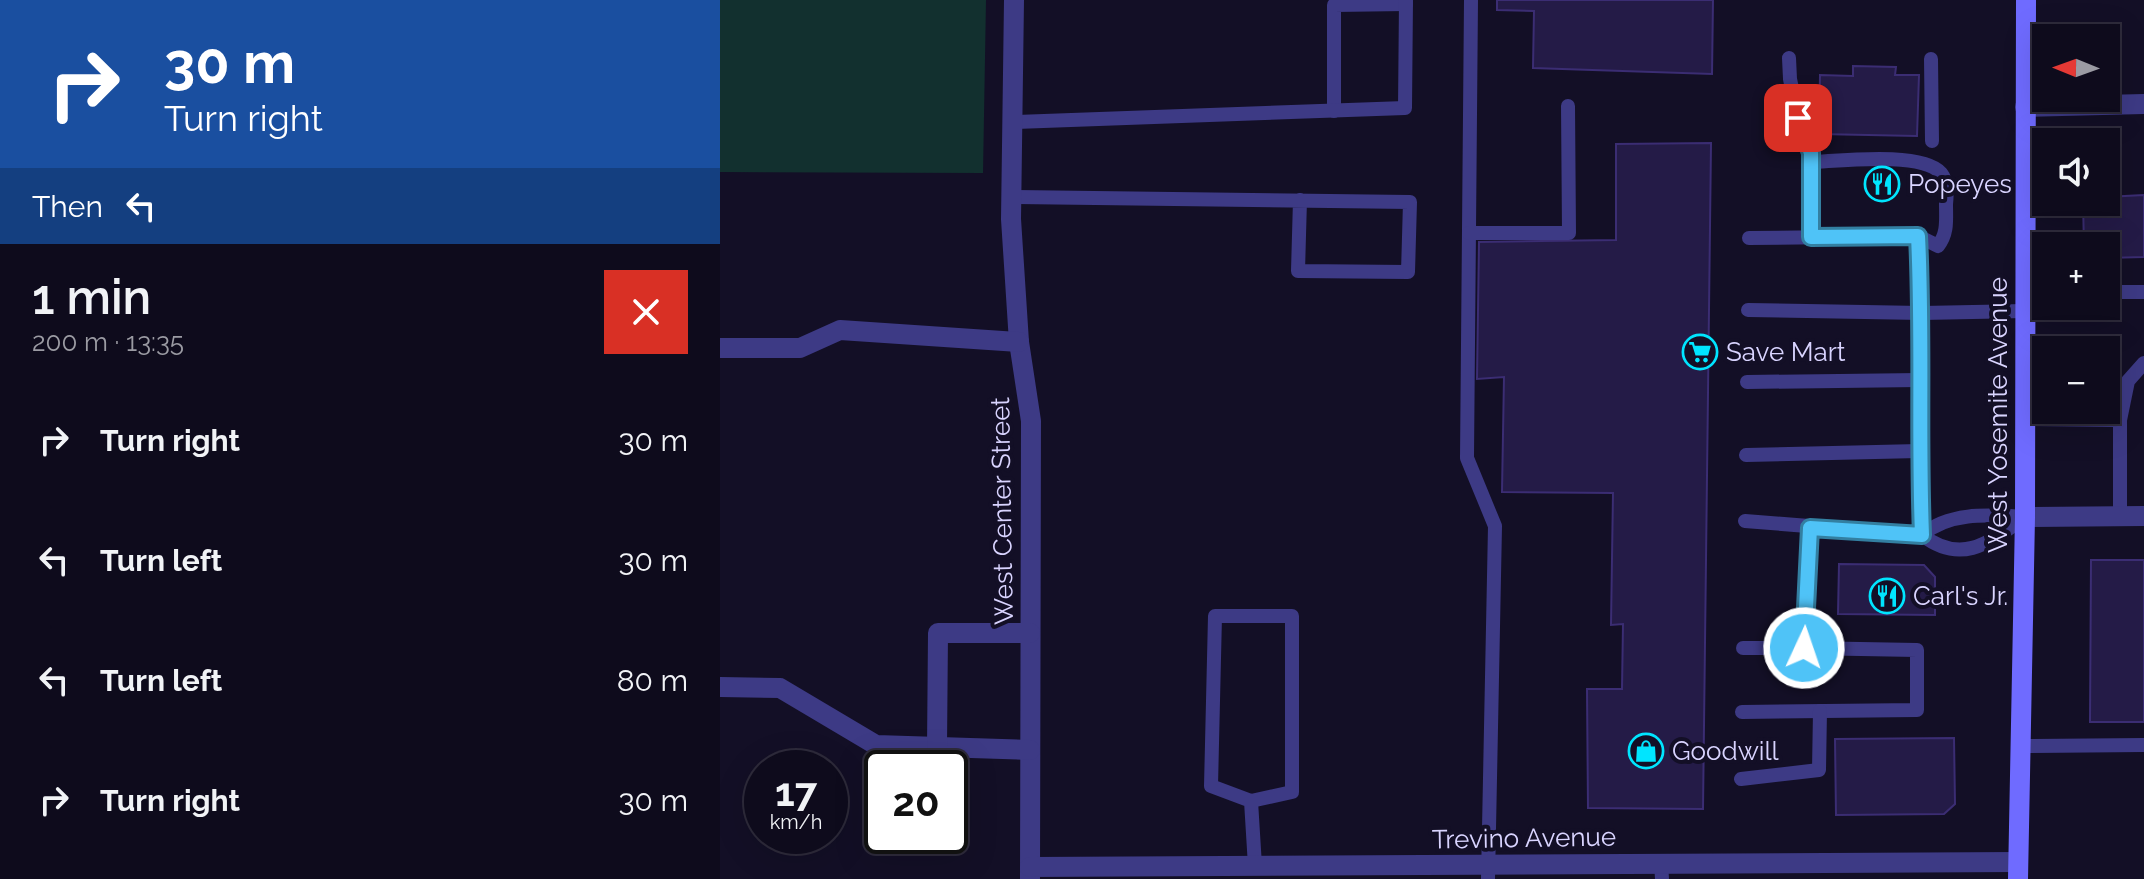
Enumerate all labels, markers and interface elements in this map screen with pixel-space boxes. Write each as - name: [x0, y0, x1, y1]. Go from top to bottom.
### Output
- north arrow: [2032, 24, 2120, 112]
- map controls: [2032, 24, 2120, 424]
- text: 30 m: [164, 30, 295, 96]
- icon: right: [32, 32, 136, 136]
- pin: [1764, 84, 1832, 152]
- icon: arrive: [1776, 96, 1820, 140]
- text: Turn right: [164, 97, 323, 139]
- button: sound: [2032, 128, 2120, 216]
- restaurant icon: Popeyes: [1863, 165, 1901, 203]
- place label: Popeyes: [1908, 169, 2012, 199]
- icon: left: [119, 184, 163, 228]
- text: Then: [32, 189, 103, 224]
- button: +: [2032, 232, 2120, 320]
- text: 1 min: [32, 269, 151, 325]
- button: close: [604, 270, 688, 354]
- street label: West Yosemite Avenue: [1983, 277, 2013, 553]
- text: 200 m · 13:35: [32, 327, 184, 357]
- supermarket icon: Save Mart: [1681, 333, 1719, 371]
- button: −: [2032, 336, 2120, 424]
- place label: Save Mart: [1726, 337, 1846, 367]
- street label: West Center Street: [985, 397, 1019, 625]
- icon: right: [32, 418, 76, 462]
- text: Turn right: [100, 423, 240, 458]
- text: 30 m: [618, 423, 688, 458]
- icon: left: [32, 538, 76, 582]
- text: Turn left: [100, 543, 222, 578]
- text: 30 m: [618, 543, 688, 578]
- restaurant icon: Carl's Jr.: [1868, 577, 1906, 615]
- place label: Carl's Jr.: [1913, 581, 2008, 611]
- position arrow: [1762, 606, 1846, 690]
- icon: left: [32, 658, 76, 702]
- text: Turn left: [100, 663, 222, 698]
- text: 80 m: [617, 663, 688, 698]
- shop icon: Goodwill: [1627, 732, 1665, 770]
- place label: Goodwill: [1672, 736, 1780, 766]
- speed limit sign: 20: [864, 750, 968, 854]
- text: 17: [775, 768, 817, 815]
- icon: right: [32, 778, 76, 822]
- text: Turn right: [100, 783, 240, 818]
- text: 30 m: [618, 783, 688, 818]
- text: km/h: [770, 810, 822, 834]
- street label: Trevino Avenue: [1432, 821, 1616, 855]

